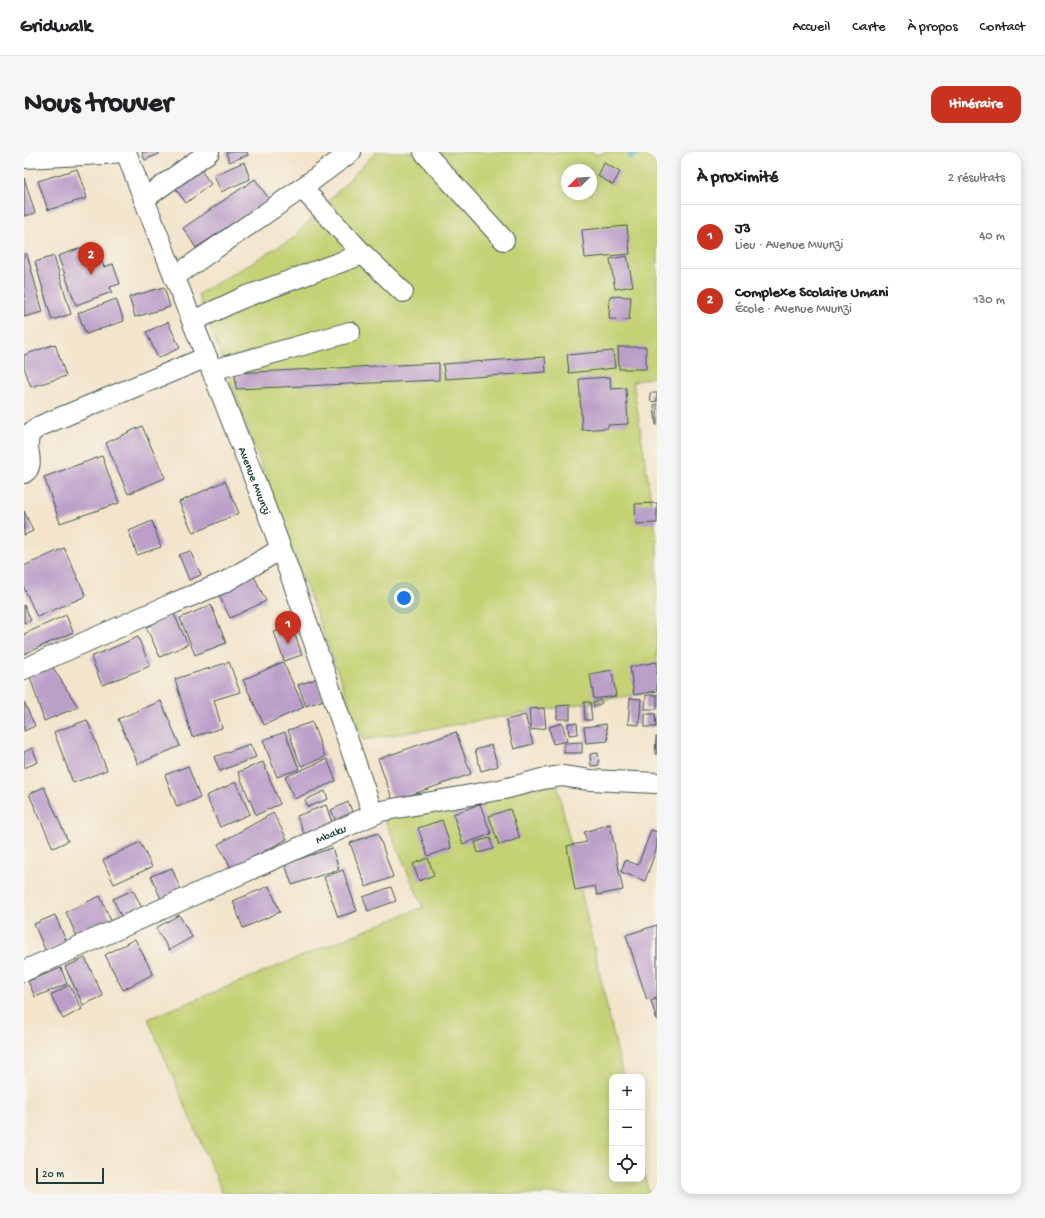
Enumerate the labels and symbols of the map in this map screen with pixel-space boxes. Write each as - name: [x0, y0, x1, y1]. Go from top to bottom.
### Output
- north arrow: [561, 164, 597, 200]
- pin: 2: [78, 242, 104, 275]
- street label: Avenue Mvunzi: [234, 445, 273, 518]
- your location: [394, 588, 414, 608]
- pin: 1: [275, 611, 301, 644]
- street label: Mbaku: [314, 822, 349, 848]
- scale bar: [36, 1166, 104, 1185]

